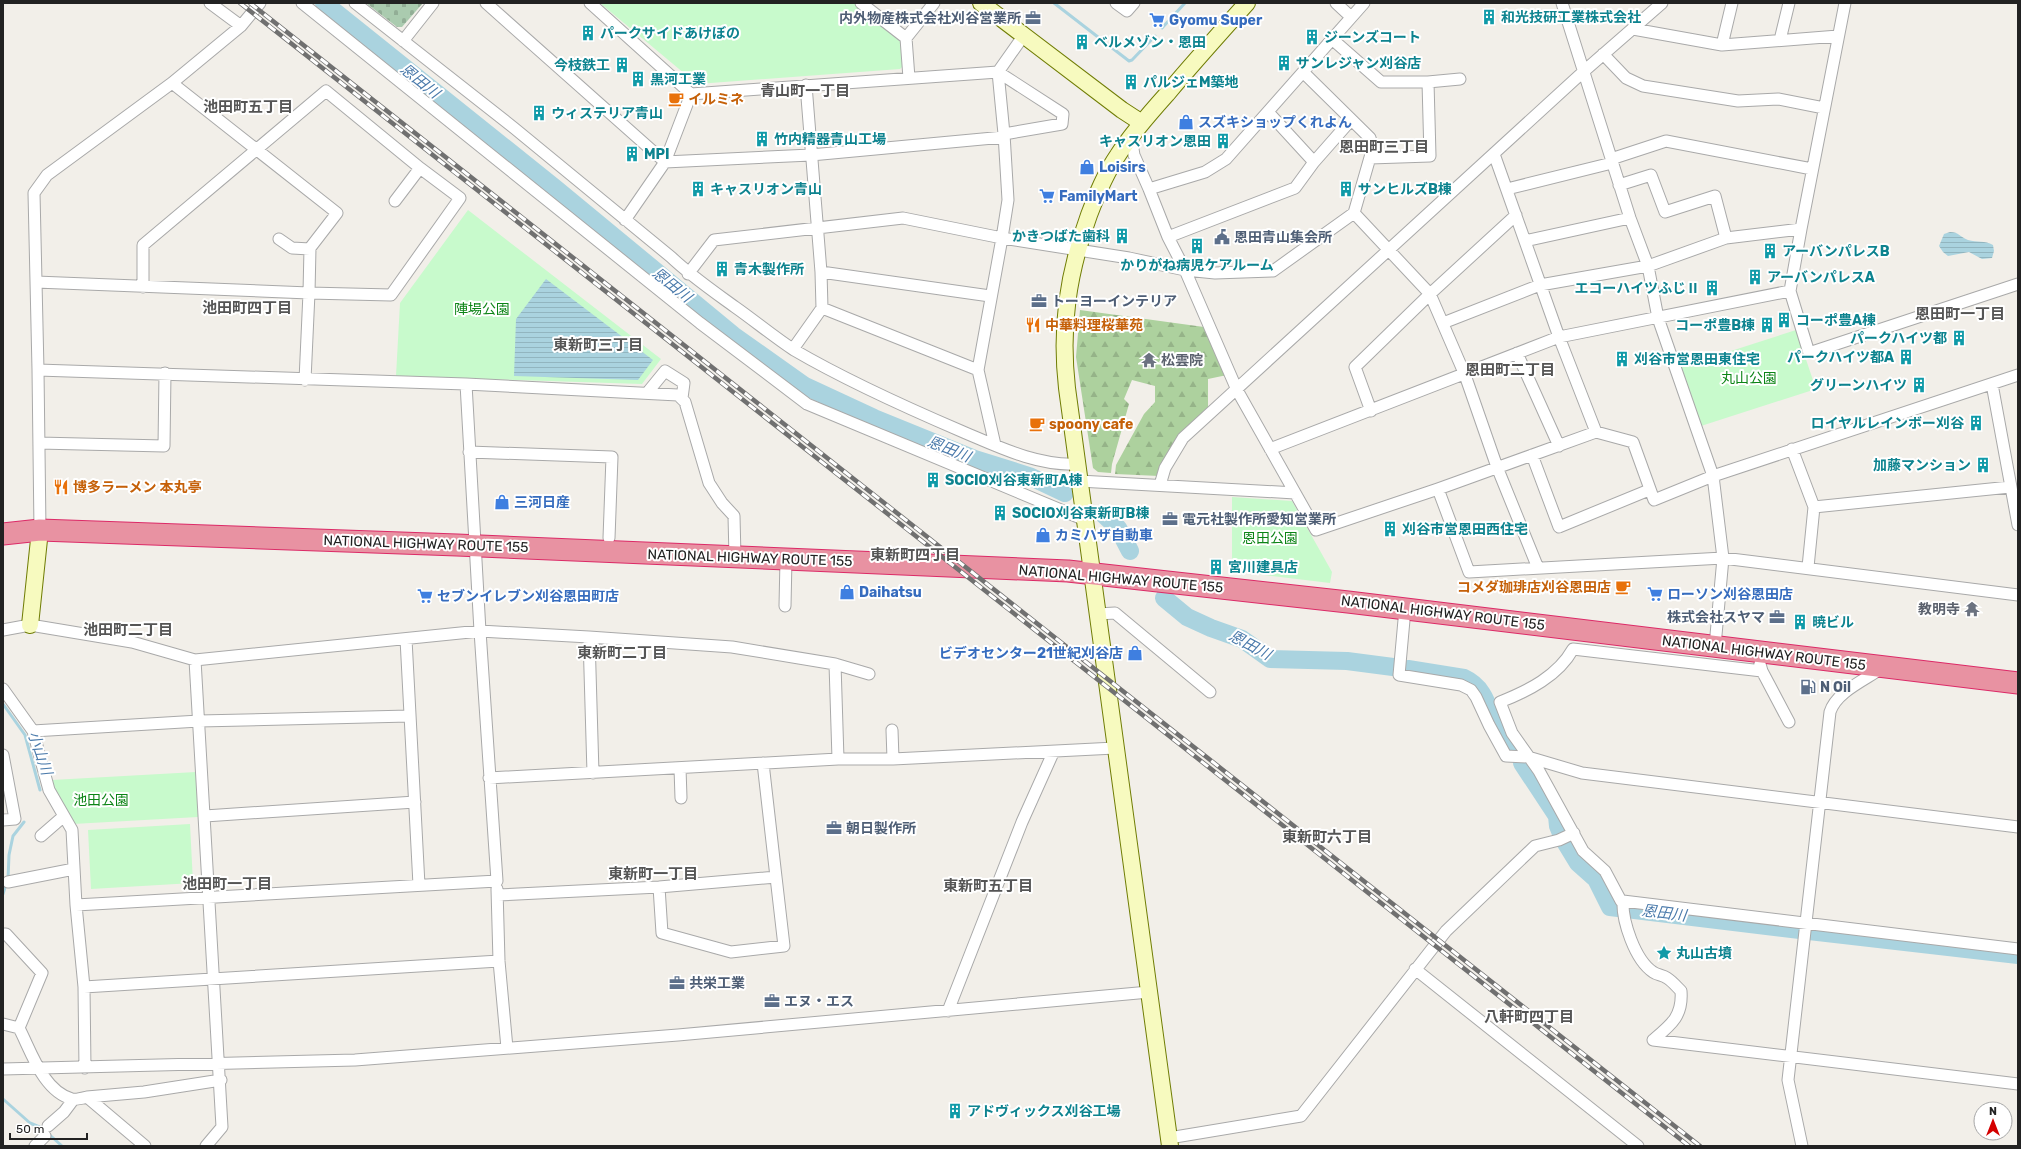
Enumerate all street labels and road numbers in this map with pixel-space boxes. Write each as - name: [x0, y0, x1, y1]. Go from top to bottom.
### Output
- street label: NATIONAL HIGHWAY ROUTE 155: [323, 532, 529, 556]
- street label: NATIONAL HIGHWAY ROUTE 155: [647, 546, 853, 570]
- street label: NATIONAL HIGHWAY ROUTE 155: [1018, 562, 1224, 596]
- street label: NATIONAL HIGHWAY ROUTE 155: [1340, 592, 1546, 634]
- street label: NATIONAL HIGHWAY ROUTE 155: [1661, 632, 1867, 674]

